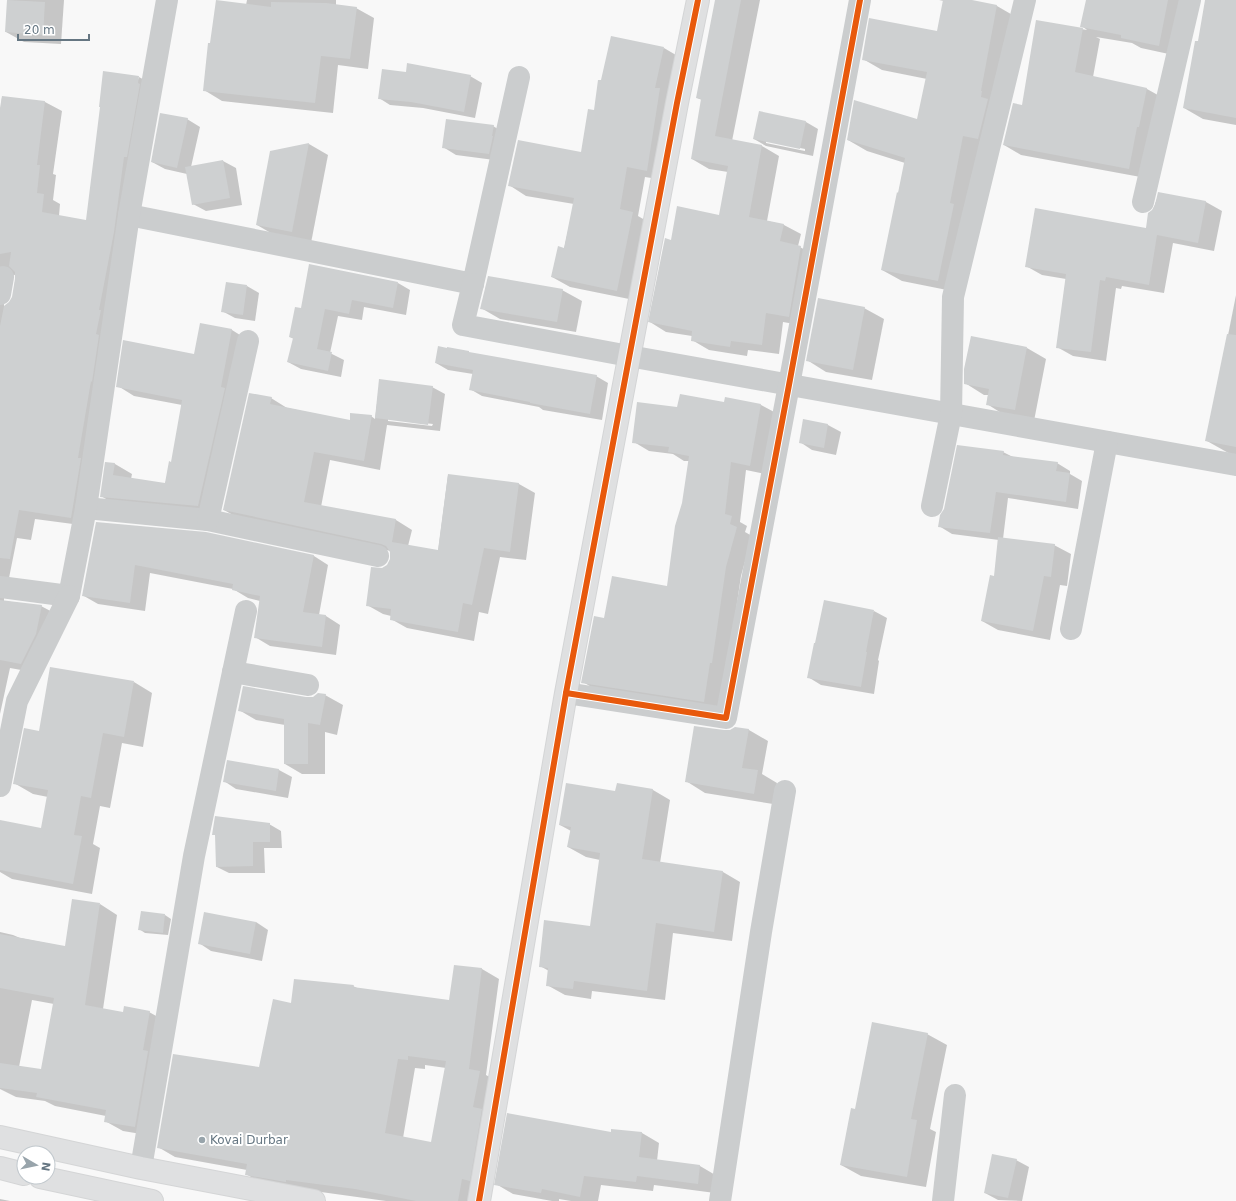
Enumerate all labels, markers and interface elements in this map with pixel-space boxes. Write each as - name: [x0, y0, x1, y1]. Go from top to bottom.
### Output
- scale bar: [18, 16, 89, 42]
- text: 20 m: [24, 23, 55, 37]
- place label: Kovai Durbar: [210, 1133, 288, 1147]
- marker: Kovai Durbar: [197, 1135, 207, 1145]
- north arrow: [16, 1145, 56, 1185]
- text: N: [38, 1161, 53, 1172]

